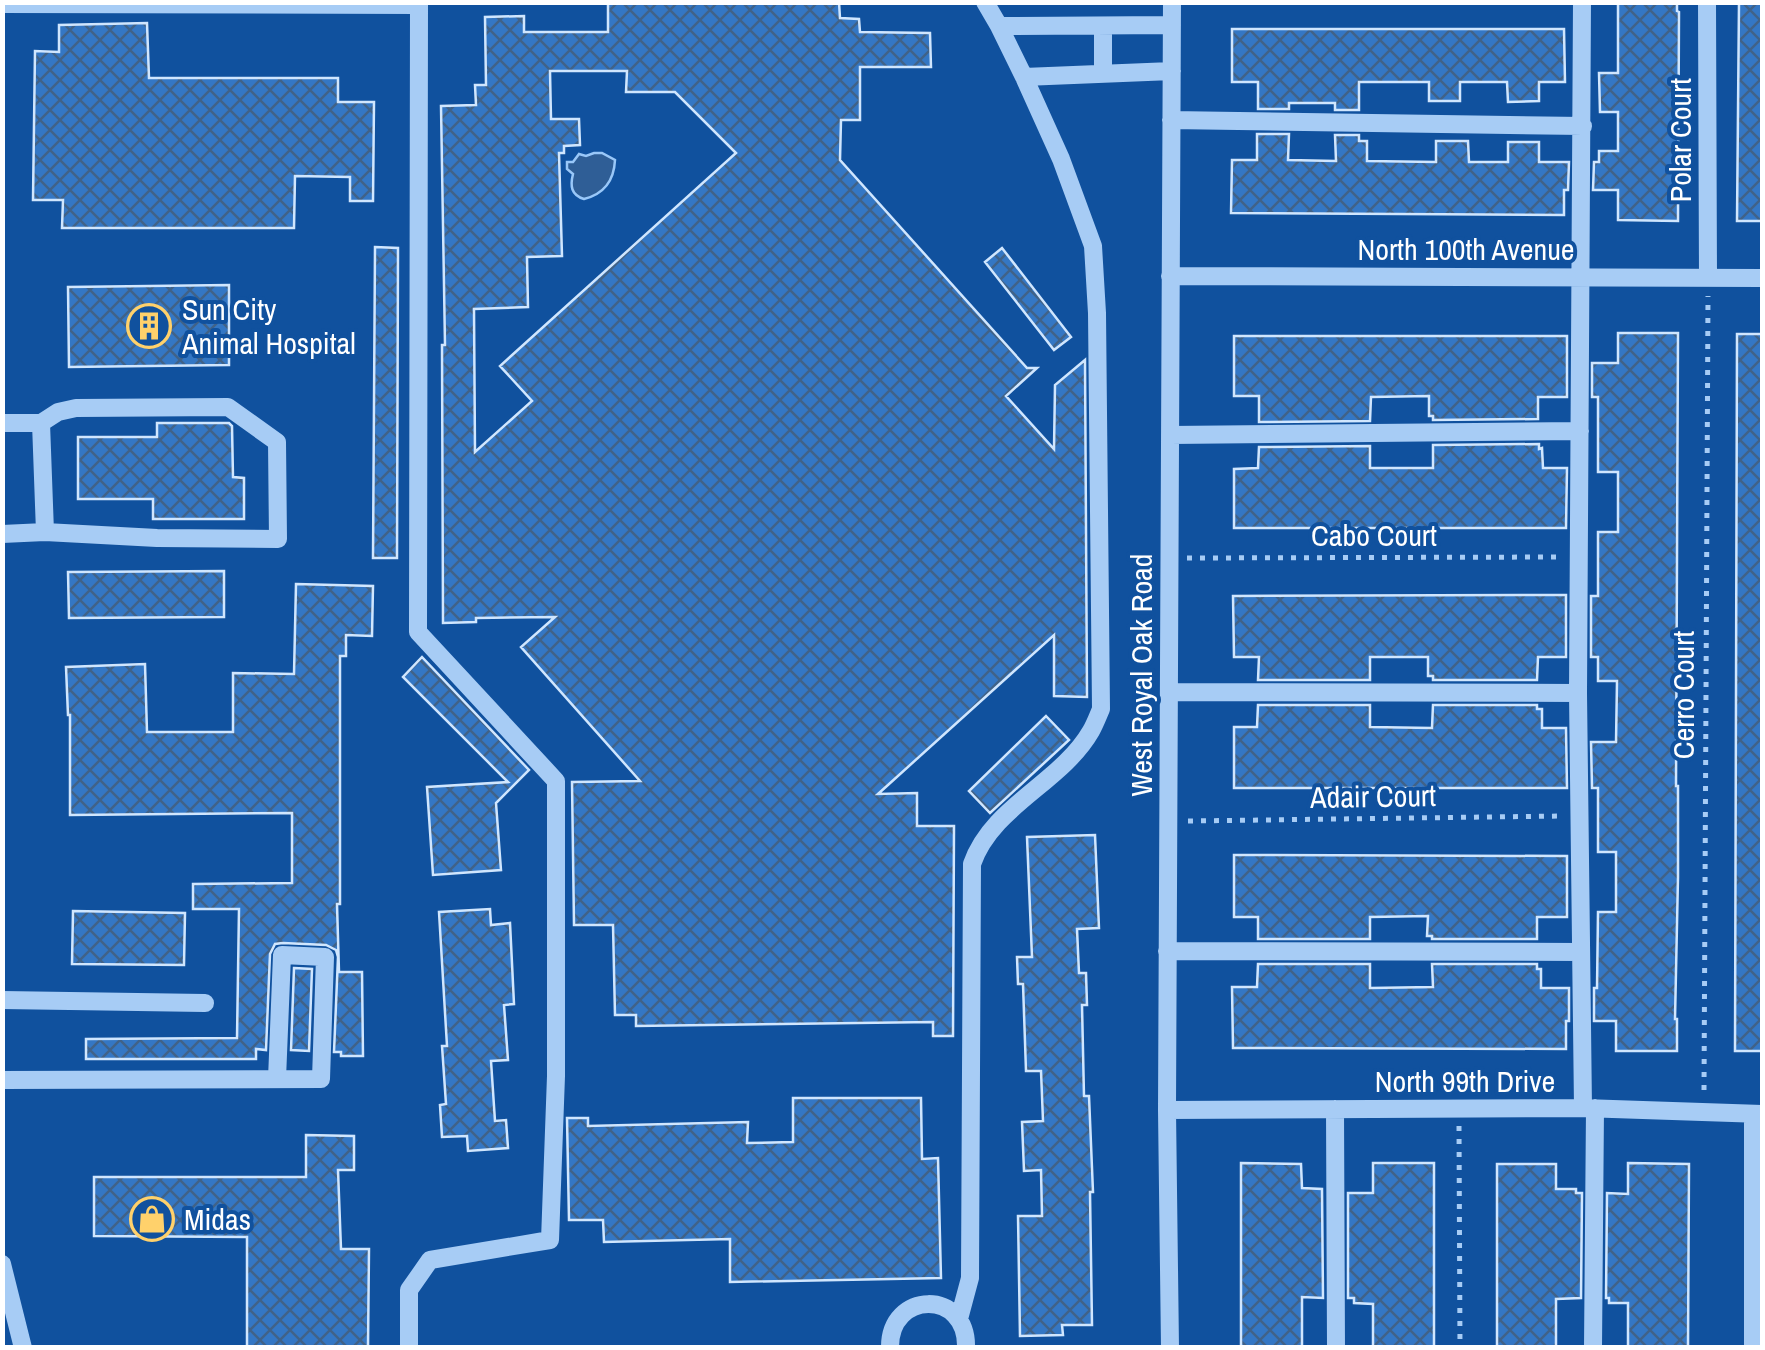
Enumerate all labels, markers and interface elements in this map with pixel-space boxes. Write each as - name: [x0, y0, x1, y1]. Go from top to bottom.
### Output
- street label: Polar Court: [1660, 78, 1700, 202]
- street label: North 100th Avenue: [1357, 229, 1575, 269]
- place label: Sun City Animal Hospital: [181, 289, 356, 363]
- building icon: Sun City Animal Hospital: [126, 303, 172, 349]
- street label: Cabo Court: [1311, 515, 1437, 555]
- street label: West Royal Oak Road: [1121, 554, 1161, 796]
- street label: Cerro Court: [1663, 631, 1703, 759]
- street label: Adair Court: [1309, 775, 1436, 817]
- street label: North 99th Drive: [1375, 1061, 1555, 1101]
- shop icon: Midas: [129, 1196, 175, 1242]
- place label: Midas: [184, 1199, 251, 1239]

